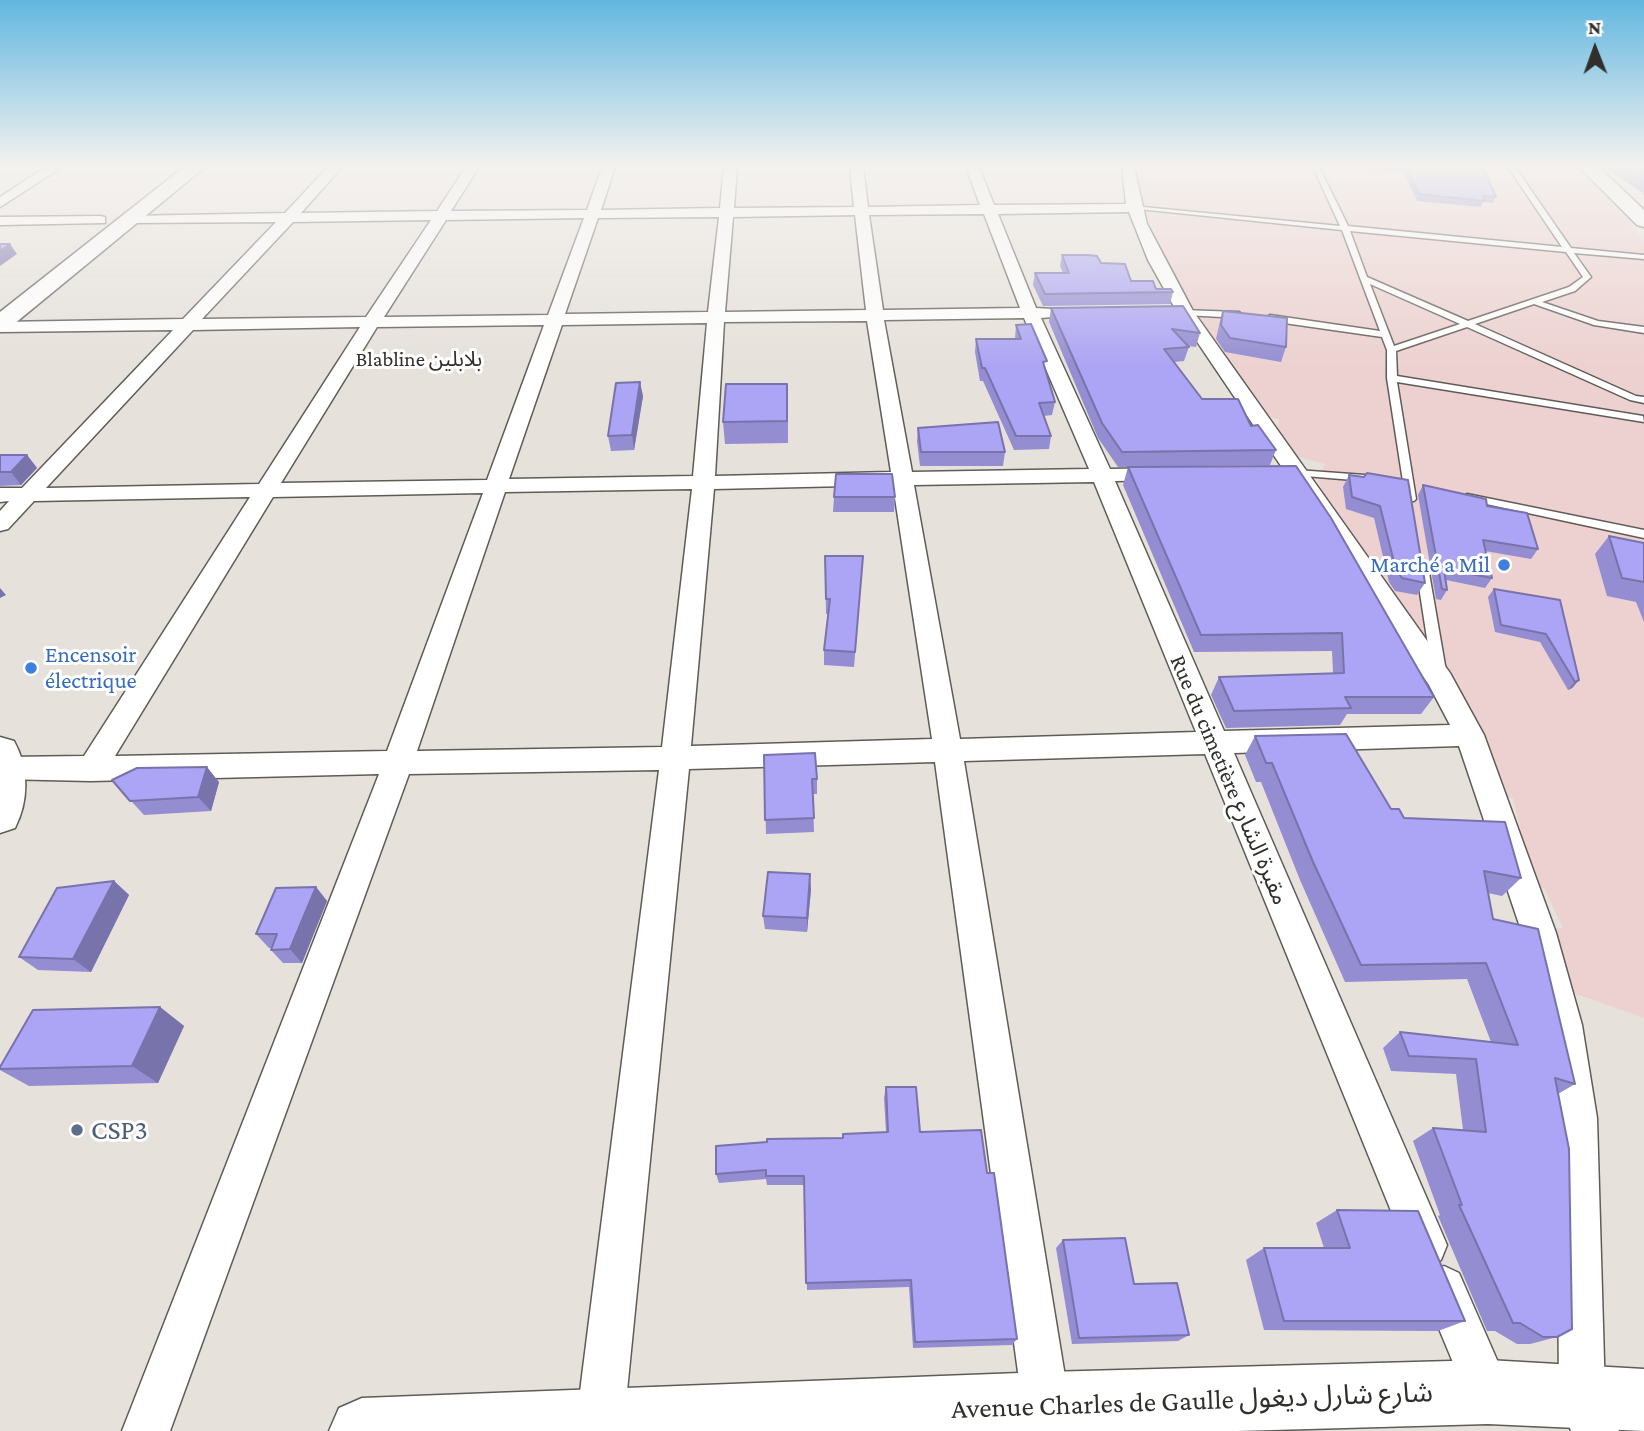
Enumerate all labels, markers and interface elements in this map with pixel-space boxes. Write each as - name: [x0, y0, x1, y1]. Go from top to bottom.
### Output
- north arrow: [1560, 14, 1630, 84]
- text: N: [1588, 17, 1601, 38]
- district label: Blabline بلابلين: [356, 347, 482, 373]
- place label: Marché a Mil: [1370, 551, 1490, 579]
- marker: Marché a Mil: [1496, 557, 1512, 573]
- place label: Encensoir électrique: [45, 641, 137, 695]
- street label: Rue du cimetière مقبرة الشارع: [1164, 651, 1294, 909]
- marker: Encensoir électrique: [23, 660, 39, 676]
- place label: CSP3: [91, 1113, 148, 1147]
- marker: CSP3: [69, 1122, 85, 1138]
- street label: Avenue Charles de Gaulle شارع شارل ديغول: [951, 1376, 1433, 1426]

